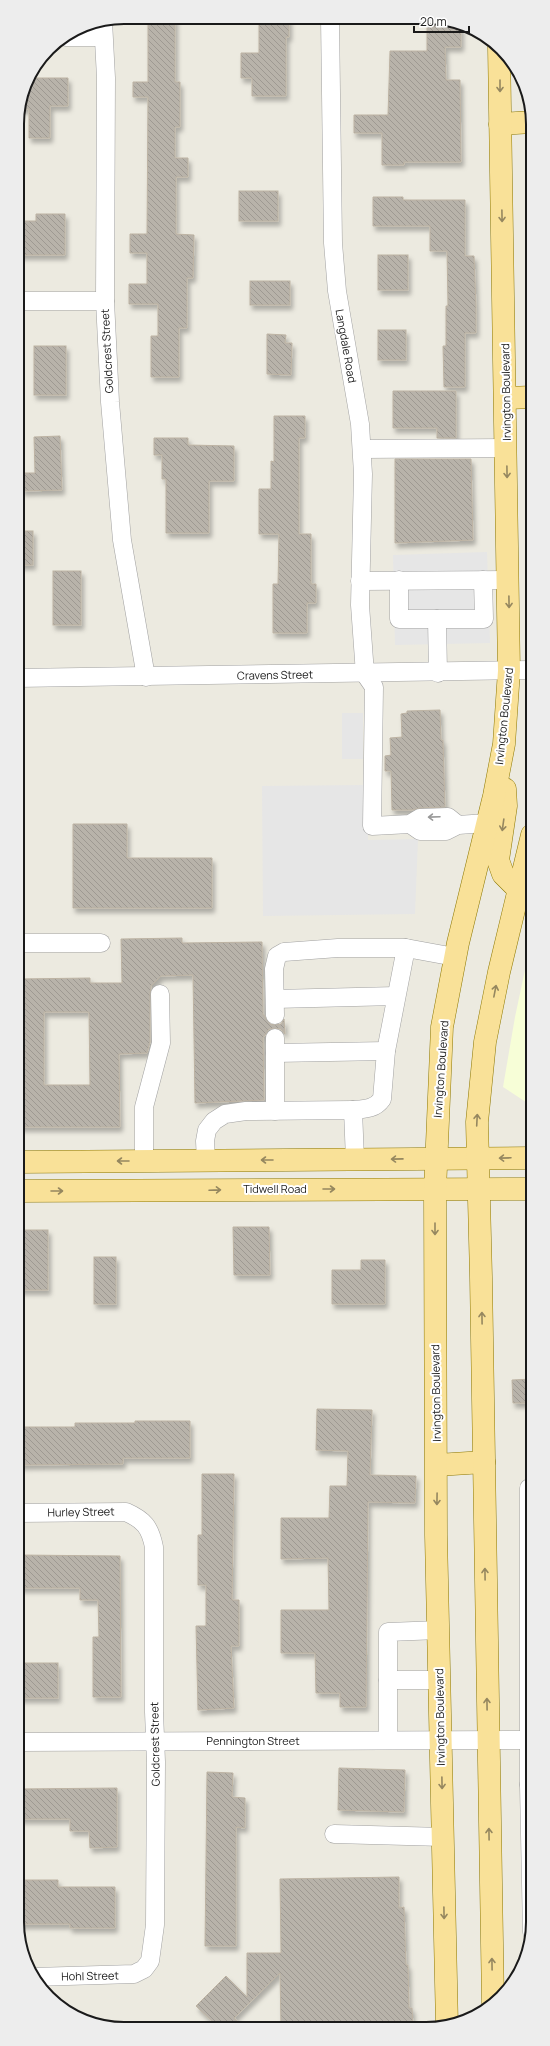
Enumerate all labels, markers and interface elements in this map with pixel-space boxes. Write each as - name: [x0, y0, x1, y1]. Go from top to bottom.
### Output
- scale bar: [414, 8, 469, 34]
- text: 20 m: [420, 13, 447, 30]
- one-way arrow: [496, 79, 504, 92]
- one-way arrow: [498, 209, 506, 222]
- street label: Goldcrest Street: [97, 308, 116, 394]
- street label: Langdale Road: [333, 308, 360, 384]
- street label: Irvington Boulevard: [497, 343, 514, 441]
- one-way arrow: [503, 465, 511, 478]
- one-way arrow: [505, 595, 513, 608]
- street label: Cravens Street: [237, 666, 313, 683]
- street label: Irvington Boulevard: [491, 667, 516, 765]
- one-way arrow: [428, 813, 441, 821]
- one-way arrow: [499, 818, 507, 831]
- one-way arrow: [491, 985, 499, 998]
- street label: Irvington Boulevard: [430, 1020, 451, 1118]
- one-way arrow: [474, 1114, 481, 1127]
- one-way arrow: [499, 1154, 512, 1162]
- one-way arrow: [261, 1156, 274, 1164]
- one-way arrow: [391, 1156, 404, 1163]
- one-way arrow: [117, 1157, 130, 1165]
- street label: Tidwell Road: [243, 1181, 307, 1196]
- one-way arrow: [322, 1185, 335, 1193]
- one-way arrow: [208, 1186, 221, 1194]
- one-way arrow: [50, 1187, 63, 1195]
- one-way arrow: [431, 1222, 439, 1235]
- one-way arrow: [478, 1312, 486, 1325]
- street label: Irvington Boulevard: [427, 1344, 444, 1442]
- one-way arrow: [433, 1492, 441, 1505]
- street label: Hurley Street: [47, 1503, 115, 1520]
- one-way arrow: [482, 1568, 489, 1581]
- street label: Irvington Boulevard: [431, 1668, 448, 1766]
- one-way arrow: [483, 1698, 491, 1711]
- street label: Goldcrest Street: [146, 1702, 163, 1786]
- street label: Pennington Street: [206, 1733, 300, 1748]
- one-way arrow: [438, 1776, 446, 1789]
- one-way arrow: [486, 1828, 493, 1841]
- one-way arrow: [440, 1906, 448, 1919]
- one-way arrow: [488, 1958, 496, 1971]
- street label: Hohl Street: [61, 1967, 119, 1984]

